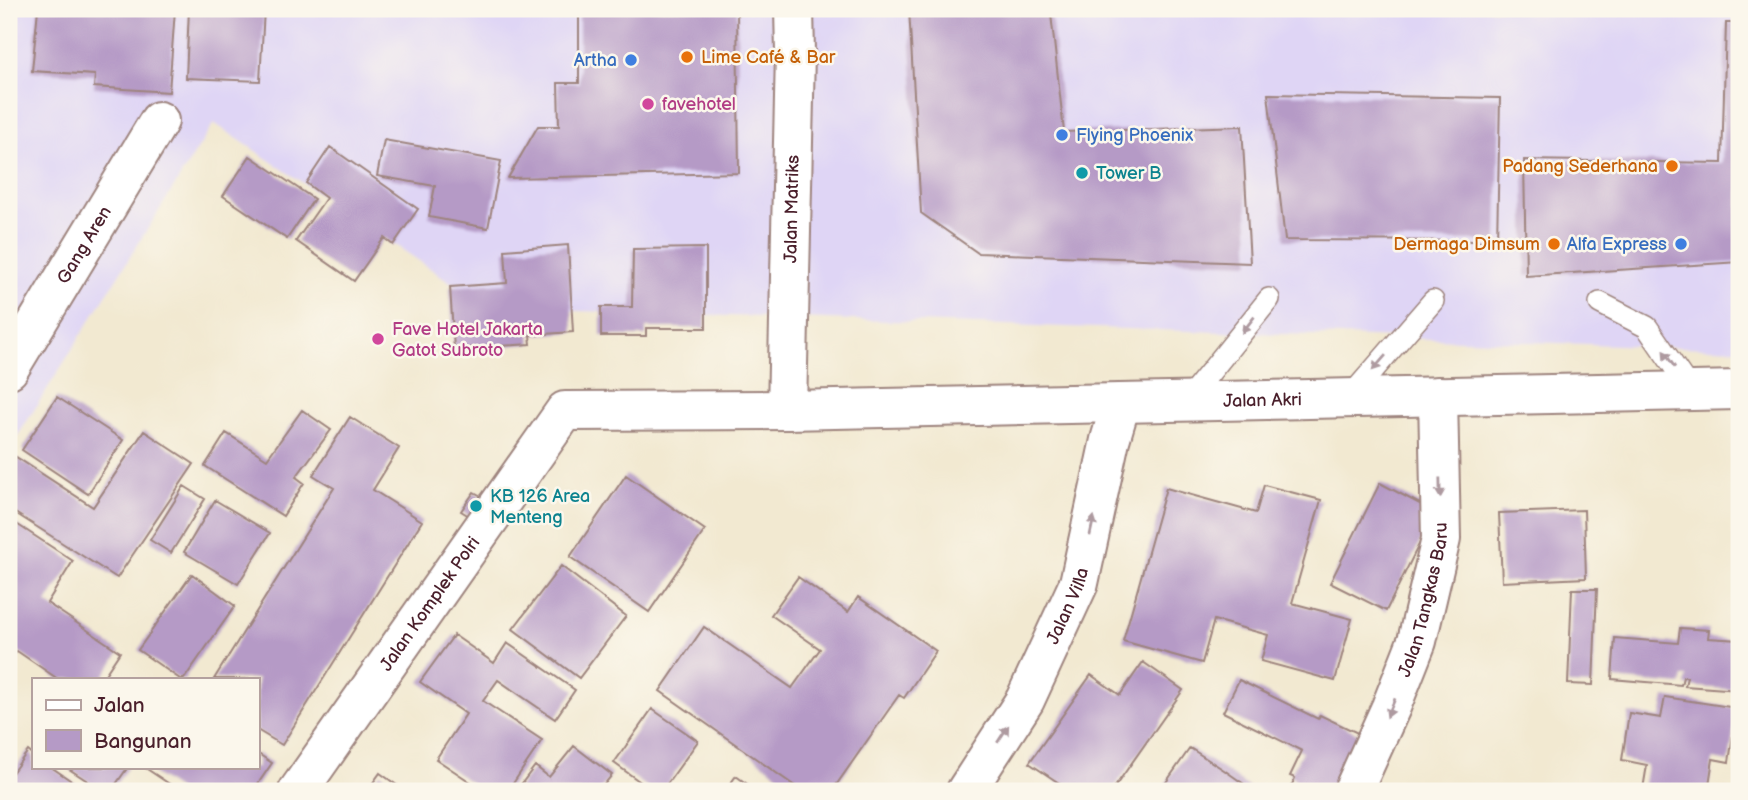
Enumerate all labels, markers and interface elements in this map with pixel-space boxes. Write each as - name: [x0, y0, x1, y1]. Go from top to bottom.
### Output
- place label: Lime Café & Bar: [701, 47, 836, 68]
- marker: Lime Café & Bar: [679, 49, 695, 65]
- place label: Artha: [574, 50, 617, 71]
- marker: Artha: [623, 52, 639, 68]
- place label: favehotel: [662, 94, 736, 115]
- marker: favehotel: [640, 96, 656, 112]
- place label: Flying Phoenix: [1076, 125, 1194, 146]
- marker: Flying Phoenix: [1054, 127, 1070, 143]
- street label: Jalan Matriks: [780, 155, 803, 263]
- place label: Padang Sederhana: [1502, 156, 1658, 177]
- marker: Padang Sederhana: [1664, 158, 1680, 174]
- place label: Tower B: [1096, 163, 1161, 184]
- marker: Tower B: [1074, 165, 1090, 181]
- street label: Gang Aren: [53, 202, 116, 288]
- place label: Dermaga Dimsum: [1393, 234, 1540, 255]
- place label: Alfa Express: [1567, 234, 1667, 255]
- marker: Dermaga Dimsum: [1546, 236, 1562, 252]
- marker: Alfa Express: [1673, 236, 1689, 252]
- one-way arrow: [1242, 316, 1256, 334]
- place label: Fave Hotel Jakarta Gatot Subroto: [392, 319, 543, 361]
- marker: Fave Hotel Jakarta Gatot Subroto: [370, 331, 386, 347]
- one-way arrow: [1662, 350, 1676, 368]
- one-way arrow: [1372, 355, 1387, 372]
- street label: Jalan Akri: [1223, 389, 1302, 411]
- one-way arrow: [1434, 477, 1445, 499]
- place label: KB 126 Area Menteng: [490, 486, 590, 528]
- marker: KB 126 Area Menteng: [468, 498, 484, 514]
- one-way arrow: [1086, 515, 1097, 537]
- street label: Jalan Tangkas Baru: [1393, 522, 1451, 680]
- street label: Jalan Komplek Polri: [375, 532, 484, 675]
- street label: Jalan Villa: [1042, 566, 1093, 647]
- legend: [32, 678, 259, 768]
- text: Jalan: [94, 693, 145, 718]
- one-way arrow: [1385, 697, 1396, 718]
- one-way arrow: [996, 724, 1009, 743]
- text: Bangunan: [94, 729, 192, 754]

